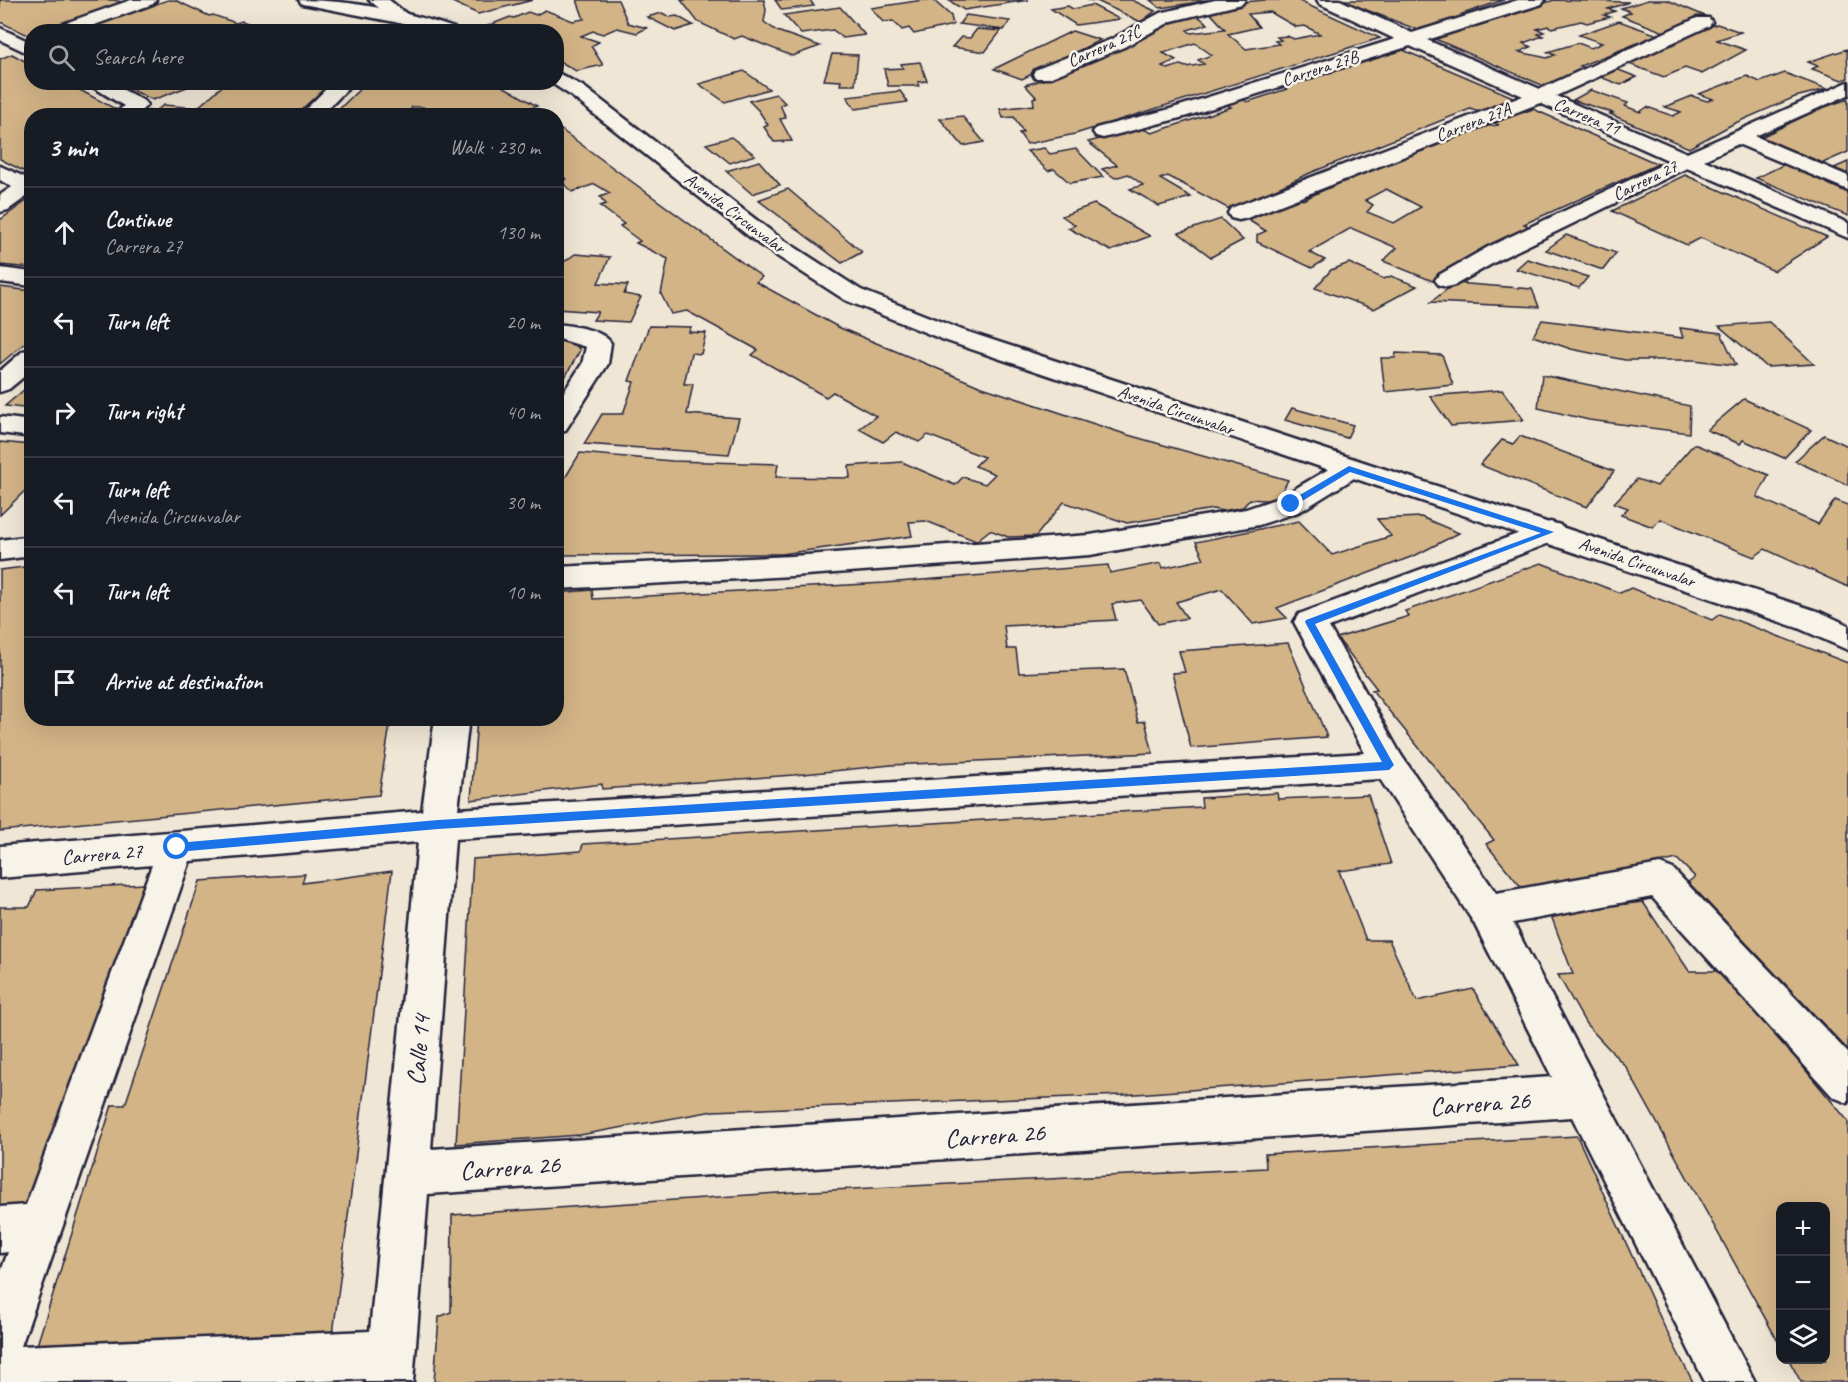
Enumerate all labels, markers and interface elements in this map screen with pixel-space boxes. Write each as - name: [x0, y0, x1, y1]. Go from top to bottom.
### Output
- street label: Carrera 27C: [1064, 19, 1146, 72]
- search box: [24, 24, 564, 90]
- icon: search: [45, 41, 78, 74]
- text: Search here: [93, 43, 183, 71]
- street label: Carrera 27B: [1279, 45, 1362, 91]
- street label: Carrera 11: [1551, 92, 1624, 140]
- street label: Carrera 27A: [1432, 97, 1515, 146]
- text: 3 min: [48, 131, 98, 164]
- text: Walk · 230 m: [450, 135, 540, 160]
- street label: Carrera 27: [1609, 154, 1682, 205]
- street label: Avenida Circunvalar: [680, 168, 791, 259]
- text: Continue: [105, 206, 171, 234]
- icon: ahead: [48, 216, 81, 249]
- text: 130 m: [497, 220, 540, 245]
- text: Carrera 27: [105, 234, 182, 259]
- icon: left: [48, 306, 81, 339]
- text: Turn left: [105, 308, 169, 336]
- text: 20 m: [506, 310, 540, 335]
- street label: Avenida Circunvalar: [1115, 380, 1238, 441]
- icon: right: [48, 396, 81, 429]
- text: Turn right: [105, 398, 182, 426]
- text: 40 m: [506, 400, 540, 425]
- text: Turn left: [105, 476, 169, 504]
- icon: left: [48, 486, 81, 519]
- text: 30 m: [506, 490, 540, 515]
- route end: [1277, 490, 1303, 516]
- text: Avenida Circunvalar: [105, 504, 240, 529]
- street label: Avenida Circunvalar: [1576, 532, 1699, 593]
- icon: left: [48, 576, 81, 609]
- text: Turn left: [105, 578, 169, 606]
- text: 10 m: [506, 580, 540, 605]
- icon: arrive: [48, 666, 81, 699]
- text: Arrive at destination: [105, 668, 262, 696]
- route start: [163, 833, 189, 859]
- street label: Carrera 27: [60, 837, 145, 870]
- street label: Calle 14: [399, 1011, 438, 1087]
- street label: Carrera 26: [1429, 1083, 1533, 1123]
- street label: Carrera 26: [944, 1115, 1048, 1155]
- street label: Carrera 26: [459, 1147, 563, 1187]
- map controls: [1776, 1202, 1830, 1364]
- button: +: [1776, 1202, 1830, 1256]
- button: −: [1776, 1256, 1830, 1310]
- button: layers: [1776, 1310, 1830, 1364]

